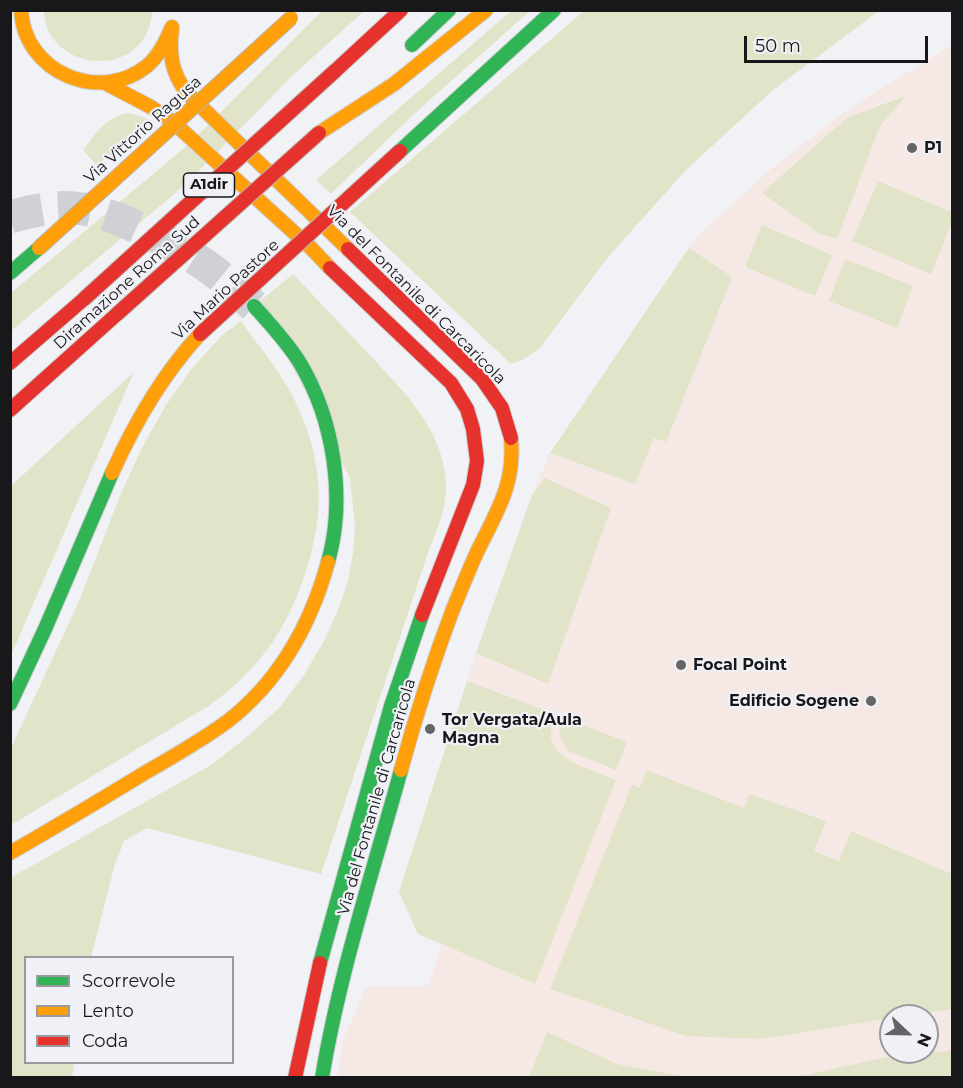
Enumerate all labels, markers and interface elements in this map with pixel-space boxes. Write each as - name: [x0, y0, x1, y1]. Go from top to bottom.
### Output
- scale bar: [747, 24, 932, 62]
- text: 50 m: [755, 35, 801, 57]
- street label: Via Vittorio Ragusa: [80, 72, 206, 188]
- place label: P1: [924, 138, 942, 158]
- marker: P1: [905, 141, 919, 155]
- road number: A1dir: [184, 173, 234, 197]
- street label: Via del Fontanile di Carcaricola: [322, 201, 510, 389]
- street label: Diramazione Roma Sud: [50, 212, 204, 354]
- street label: Via Mario Pastore: [169, 236, 283, 344]
- place label: Focal Point: [693, 655, 787, 675]
- marker: Focal Point: [674, 658, 688, 672]
- street label: Via del Fontanile di Carcaricola: [334, 676, 420, 918]
- place label: Edificio Sogene: [729, 691, 859, 711]
- marker: Edificio Sogene: [864, 694, 878, 708]
- place label: Tor Vergata/Aula Magna: [442, 710, 582, 748]
- marker: Tor Vergata/Aula Magna: [423, 722, 437, 736]
- legend: [24, 956, 234, 1064]
- text: Scorrevole: [82, 970, 176, 992]
- text: Lento: [82, 1000, 134, 1022]
- north arrow: [879, 1004, 939, 1064]
- text: Coda: [82, 1030, 128, 1052]
- text: N: [913, 1031, 936, 1050]

